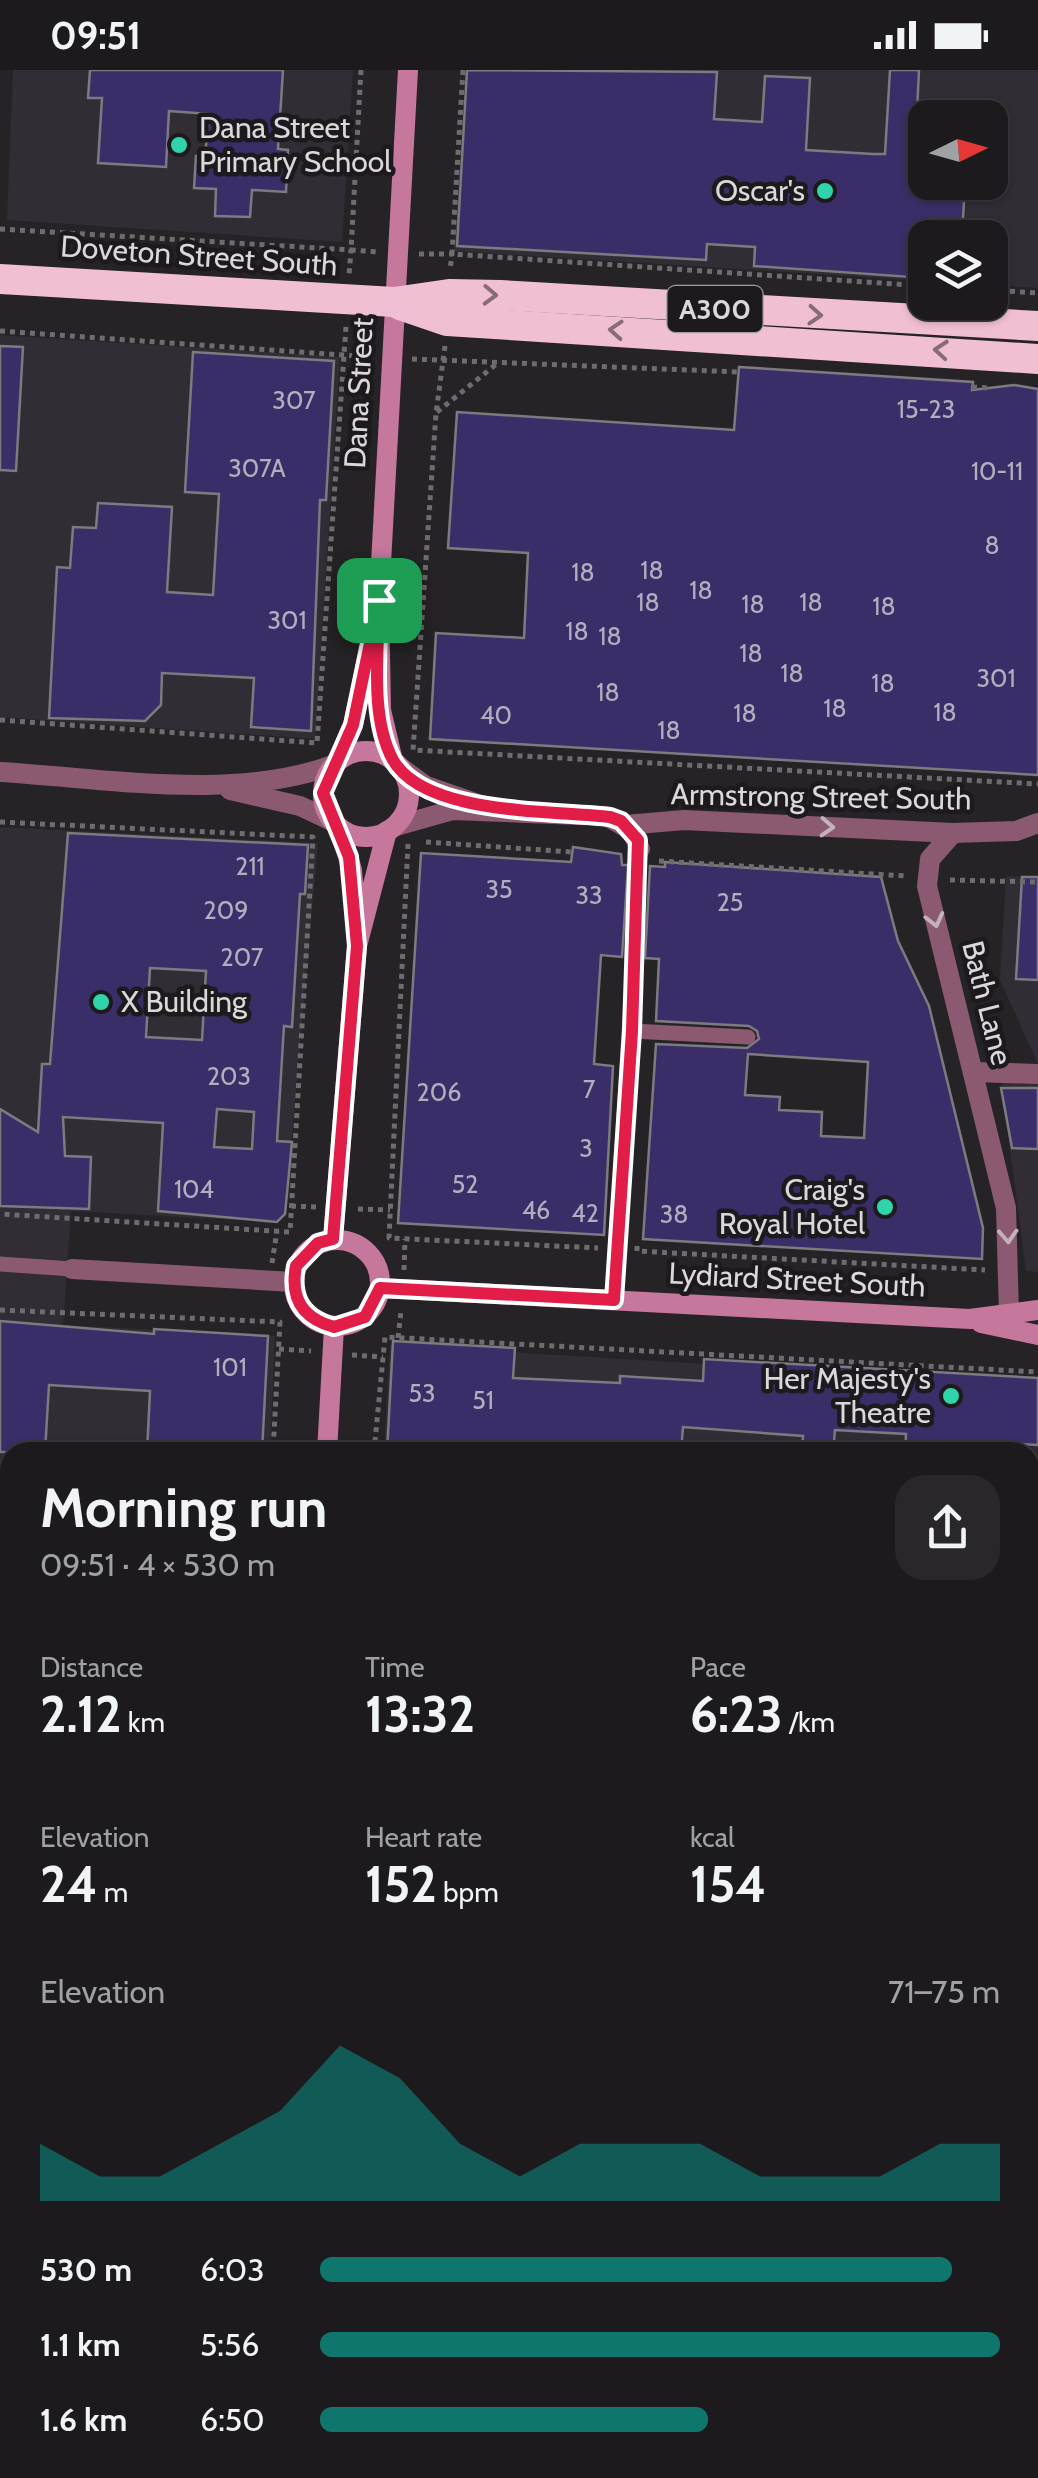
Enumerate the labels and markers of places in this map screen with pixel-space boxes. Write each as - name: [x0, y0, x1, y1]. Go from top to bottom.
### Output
- place label: Dana Street Primary School: [199, 109, 391, 180]
- marker: Dana Street Primary School: [168, 134, 190, 156]
- place label: Oscar's: [715, 172, 805, 209]
- marker: Oscar's: [814, 180, 836, 202]
- pin: [337, 558, 422, 643]
- place label: X Building: [121, 983, 248, 1020]
- marker: X Building: [90, 991, 112, 1013]
- place label: Craig's Royal Hotel: [719, 1171, 865, 1242]
- marker: Craig's Royal Hotel: [874, 1196, 896, 1218]
- place label: Her Majesty's Theatre: [763, 1360, 931, 1431]
- marker: Her Majesty's Theatre: [940, 1385, 962, 1407]

